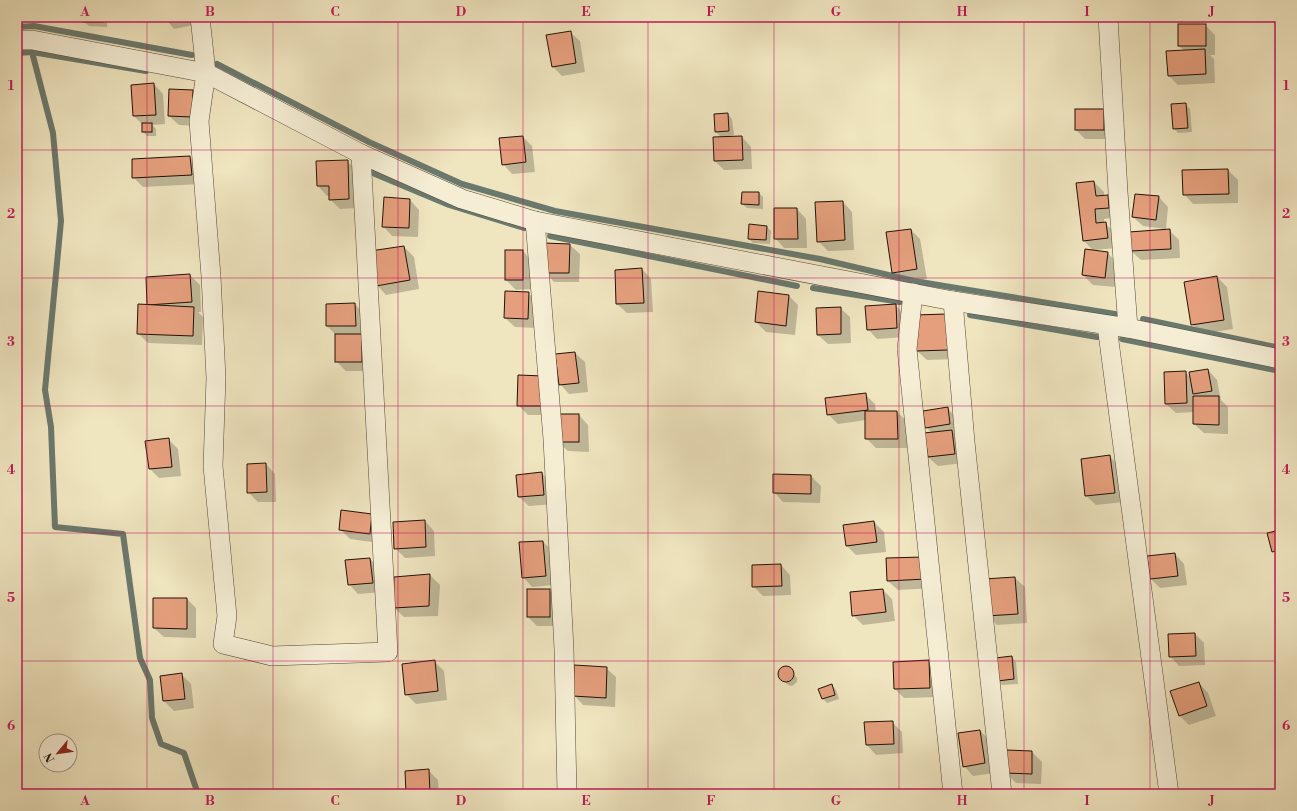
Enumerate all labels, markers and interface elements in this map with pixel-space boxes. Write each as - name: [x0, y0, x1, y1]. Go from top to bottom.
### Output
- text: A: [79, 4, 90, 20]
- text: B: [205, 4, 215, 20]
- text: C: [330, 4, 340, 20]
- text: D: [456, 4, 466, 20]
- text: E: [581, 4, 591, 20]
- text: F: [706, 4, 716, 20]
- text: G: [831, 4, 842, 20]
- text: H: [957, 4, 968, 20]
- text: I: [1084, 4, 1090, 20]
- text: J: [1207, 4, 1215, 20]
- text: 1: [8, 78, 15, 94]
- text: 1: [1283, 78, 1290, 94]
- text: 2: [7, 206, 15, 222]
- text: 2: [1282, 206, 1290, 222]
- text: 3: [7, 334, 15, 350]
- text: 3: [1282, 334, 1290, 350]
- text: 4: [7, 462, 16, 478]
- text: 4: [1282, 462, 1291, 478]
- text: 5: [7, 590, 15, 606]
- text: 5: [1282, 590, 1290, 606]
- text: 6: [7, 718, 15, 734]
- text: 6: [1282, 718, 1290, 734]
- north arrow: [38, 733, 78, 773]
- text: N: [42, 750, 58, 765]
- text: A: [79, 793, 90, 809]
- text: B: [205, 793, 215, 809]
- text: C: [330, 793, 340, 809]
- text: D: [456, 793, 466, 809]
- text: E: [581, 793, 591, 809]
- text: F: [706, 793, 716, 809]
- text: G: [831, 793, 842, 809]
- text: H: [957, 793, 968, 809]
- text: I: [1084, 793, 1090, 809]
- text: J: [1207, 793, 1215, 809]

